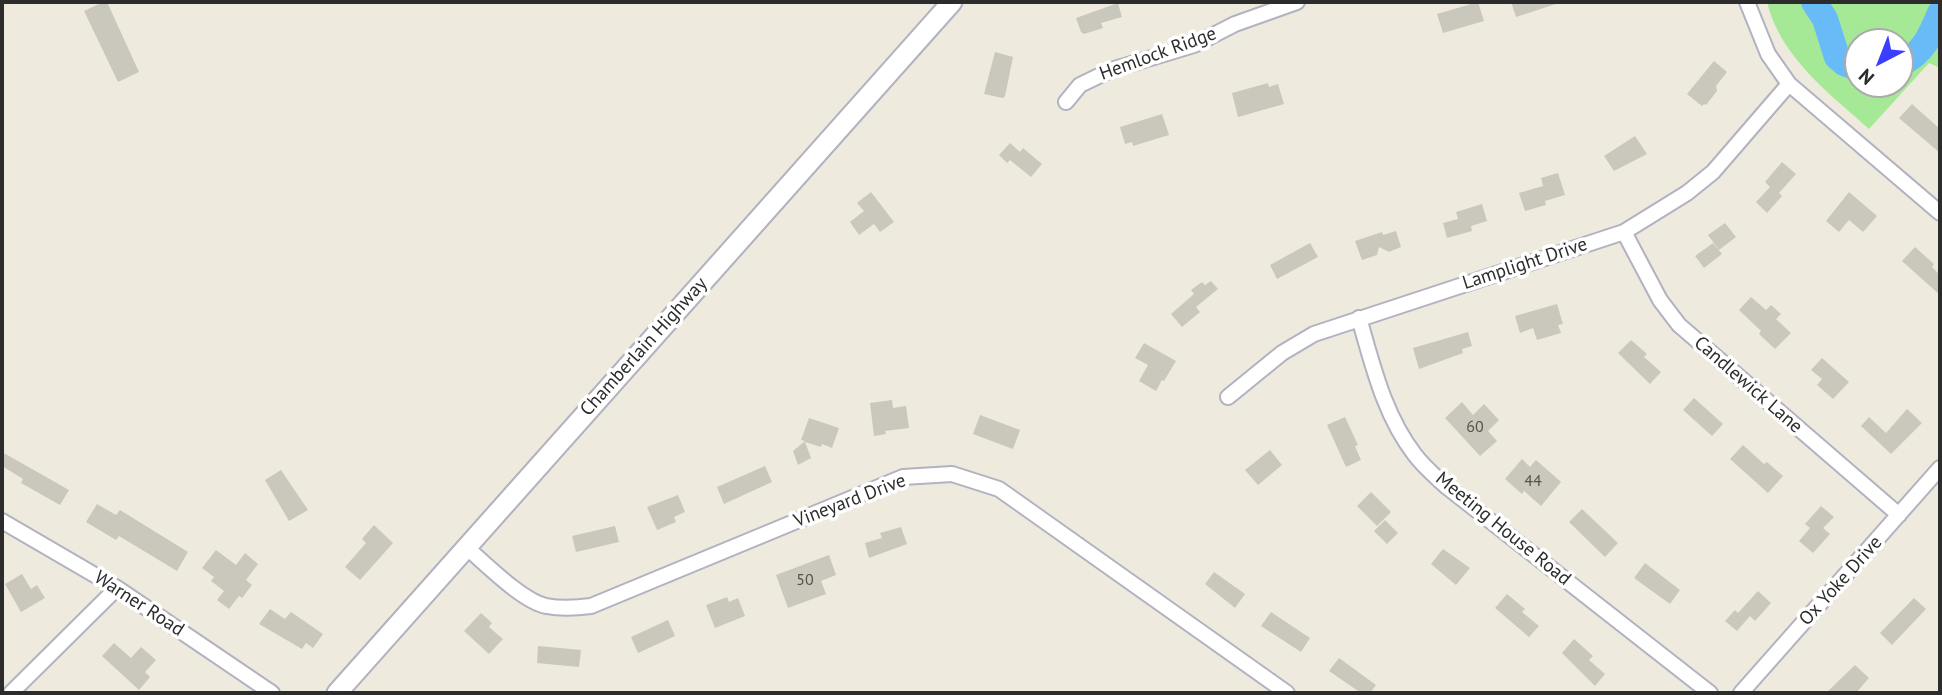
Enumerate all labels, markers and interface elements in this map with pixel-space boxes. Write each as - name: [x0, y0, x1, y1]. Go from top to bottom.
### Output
- street label: Hemlock Ridge: [1096, 22, 1220, 86]
- north arrow: [1844, 28, 1914, 98]
- text: N: [1854, 64, 1879, 90]
- street label: Lamplight Drive: [1460, 233, 1590, 295]
- street label: Chamberlain Highway: [576, 273, 712, 421]
- street label: Candlewick Lane: [1689, 332, 1807, 438]
- house number: 60: [1466, 417, 1484, 437]
- street label: Meeting House Road: [1431, 467, 1575, 591]
- street label: Vineyard Drive: [791, 469, 909, 533]
- house number: 44: [1524, 471, 1542, 491]
- street label: Ox Yoke Drive: [1795, 532, 1887, 630]
- street label: Warner Road: [90, 566, 188, 642]
- house number: 50: [796, 570, 814, 590]

